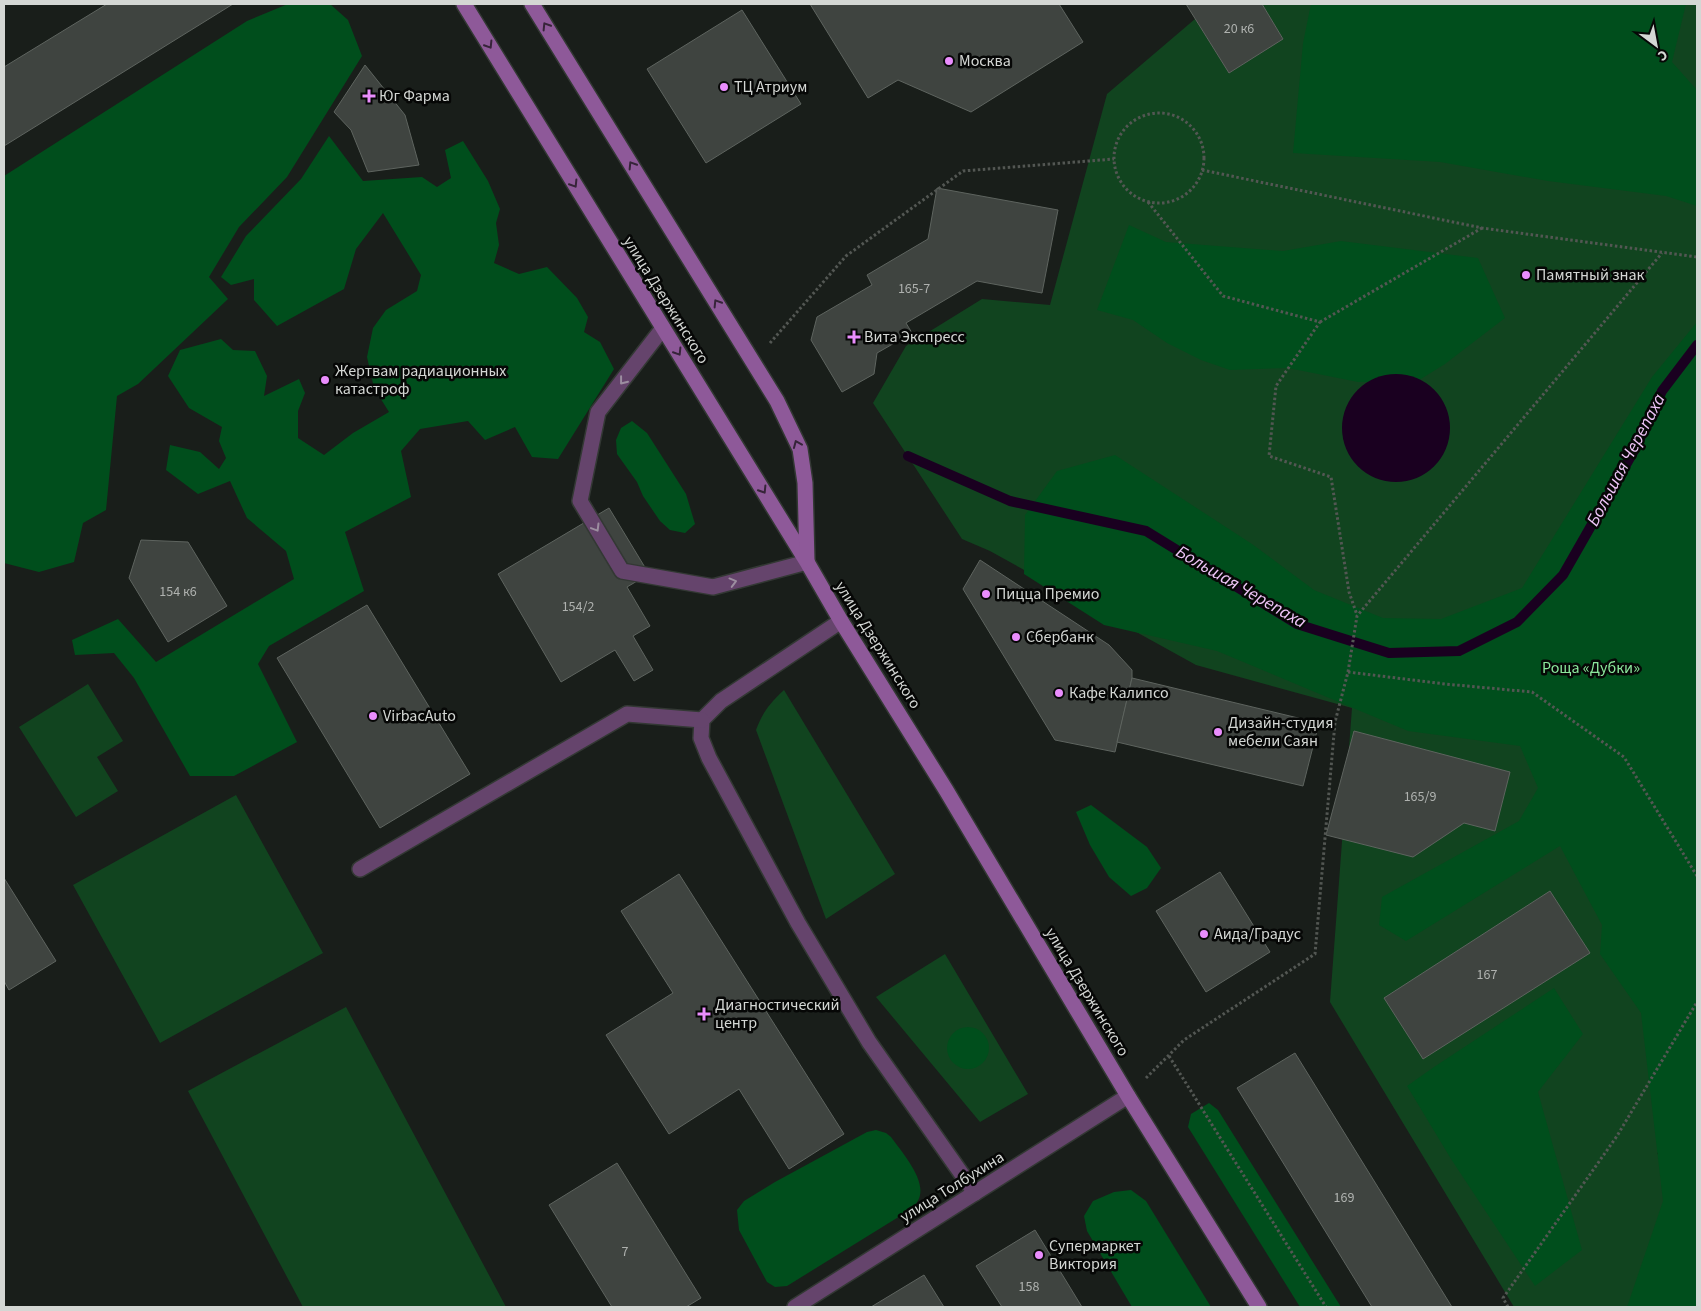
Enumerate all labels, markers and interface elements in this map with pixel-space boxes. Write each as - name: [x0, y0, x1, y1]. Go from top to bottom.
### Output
- house number: 20 к6: [1224, 19, 1254, 39]
- north arrow: [1631, 20, 1681, 70]
- one-way arrow: [543, 23, 553, 32]
- one-way arrow: [483, 40, 493, 49]
- text: С: [1654, 45, 1671, 66]
- place label: Москва: [959, 50, 1011, 72]
- marker: Москва: [943, 55, 955, 67]
- place label: ТЦ Атриум: [734, 76, 807, 98]
- marker: ТЦ Атриум: [718, 81, 730, 93]
- place label: Юг Фарма: [379, 85, 450, 107]
- marker: Юг Фарма: [363, 90, 375, 102]
- one-way arrow: [628, 161, 638, 170]
- one-way arrow: [568, 178, 578, 187]
- street label: улица Дзержинского: [618, 232, 714, 368]
- place label: Памятный знак: [1536, 264, 1644, 286]
- marker: Памятный знак: [1520, 269, 1532, 281]
- house number: 165-7: [898, 279, 930, 299]
- one-way arrow: [714, 299, 724, 308]
- place label: Вита Экспресс: [864, 326, 965, 348]
- marker: Вита Экспресс: [848, 331, 860, 343]
- one-way arrow: [671, 347, 681, 356]
- place label: Жертвам радиационных катастроф: [335, 360, 506, 400]
- marker: Жертвам радиационных катастроф: [319, 374, 331, 386]
- one-way arrow: [620, 375, 628, 384]
- water label: Большая Черепаха: [1581, 389, 1672, 531]
- one-way arrow: [792, 440, 803, 449]
- one-way arrow: [756, 485, 766, 494]
- one-way arrow: [590, 523, 600, 532]
- water label: Большая Черепаха: [1171, 540, 1311, 635]
- one-way arrow: [728, 577, 737, 588]
- street label: улица Дзержинского: [830, 577, 926, 713]
- house number: 154 к6: [159, 582, 197, 602]
- place label: Пицца Премио: [996, 583, 1100, 605]
- marker: Пицца Премио: [980, 588, 992, 600]
- house number: 154/2: [562, 597, 594, 617]
- place label: Сбербанк: [1026, 626, 1094, 648]
- marker: Сбербанк: [1010, 631, 1022, 643]
- park label: Роща «Дубки»: [1542, 657, 1640, 679]
- place label: Кафе Калипсо: [1069, 682, 1169, 704]
- marker: Кафе Калипсо: [1053, 687, 1065, 699]
- place label: VirbacAuto: [383, 705, 456, 727]
- marker: VirbacAuto: [367, 710, 379, 722]
- place label: Дизайн-студия мебели Саян: [1228, 712, 1333, 752]
- marker: Дизайн-студия мебели Саян: [1212, 726, 1224, 738]
- house number: 165/9: [1404, 787, 1436, 807]
- street label: улица Дзержинского: [1040, 923, 1134, 1061]
- place label: Аида/Градус: [1214, 923, 1301, 945]
- marker: Аида/Градус: [1198, 928, 1210, 940]
- house number: 167: [1477, 965, 1497, 985]
- place label: Диагностический центр: [715, 994, 840, 1034]
- marker: Диагностический центр: [697, 1007, 711, 1021]
- street label: улица Толбухина: [896, 1146, 1008, 1228]
- house number: 169: [1334, 1188, 1354, 1208]
- place label: Супермаркет Виктория: [1049, 1235, 1141, 1275]
- house number: 7: [622, 1242, 629, 1262]
- marker: Супермаркет Виктория: [1033, 1249, 1045, 1261]
- house number: 158: [1019, 1277, 1039, 1297]

